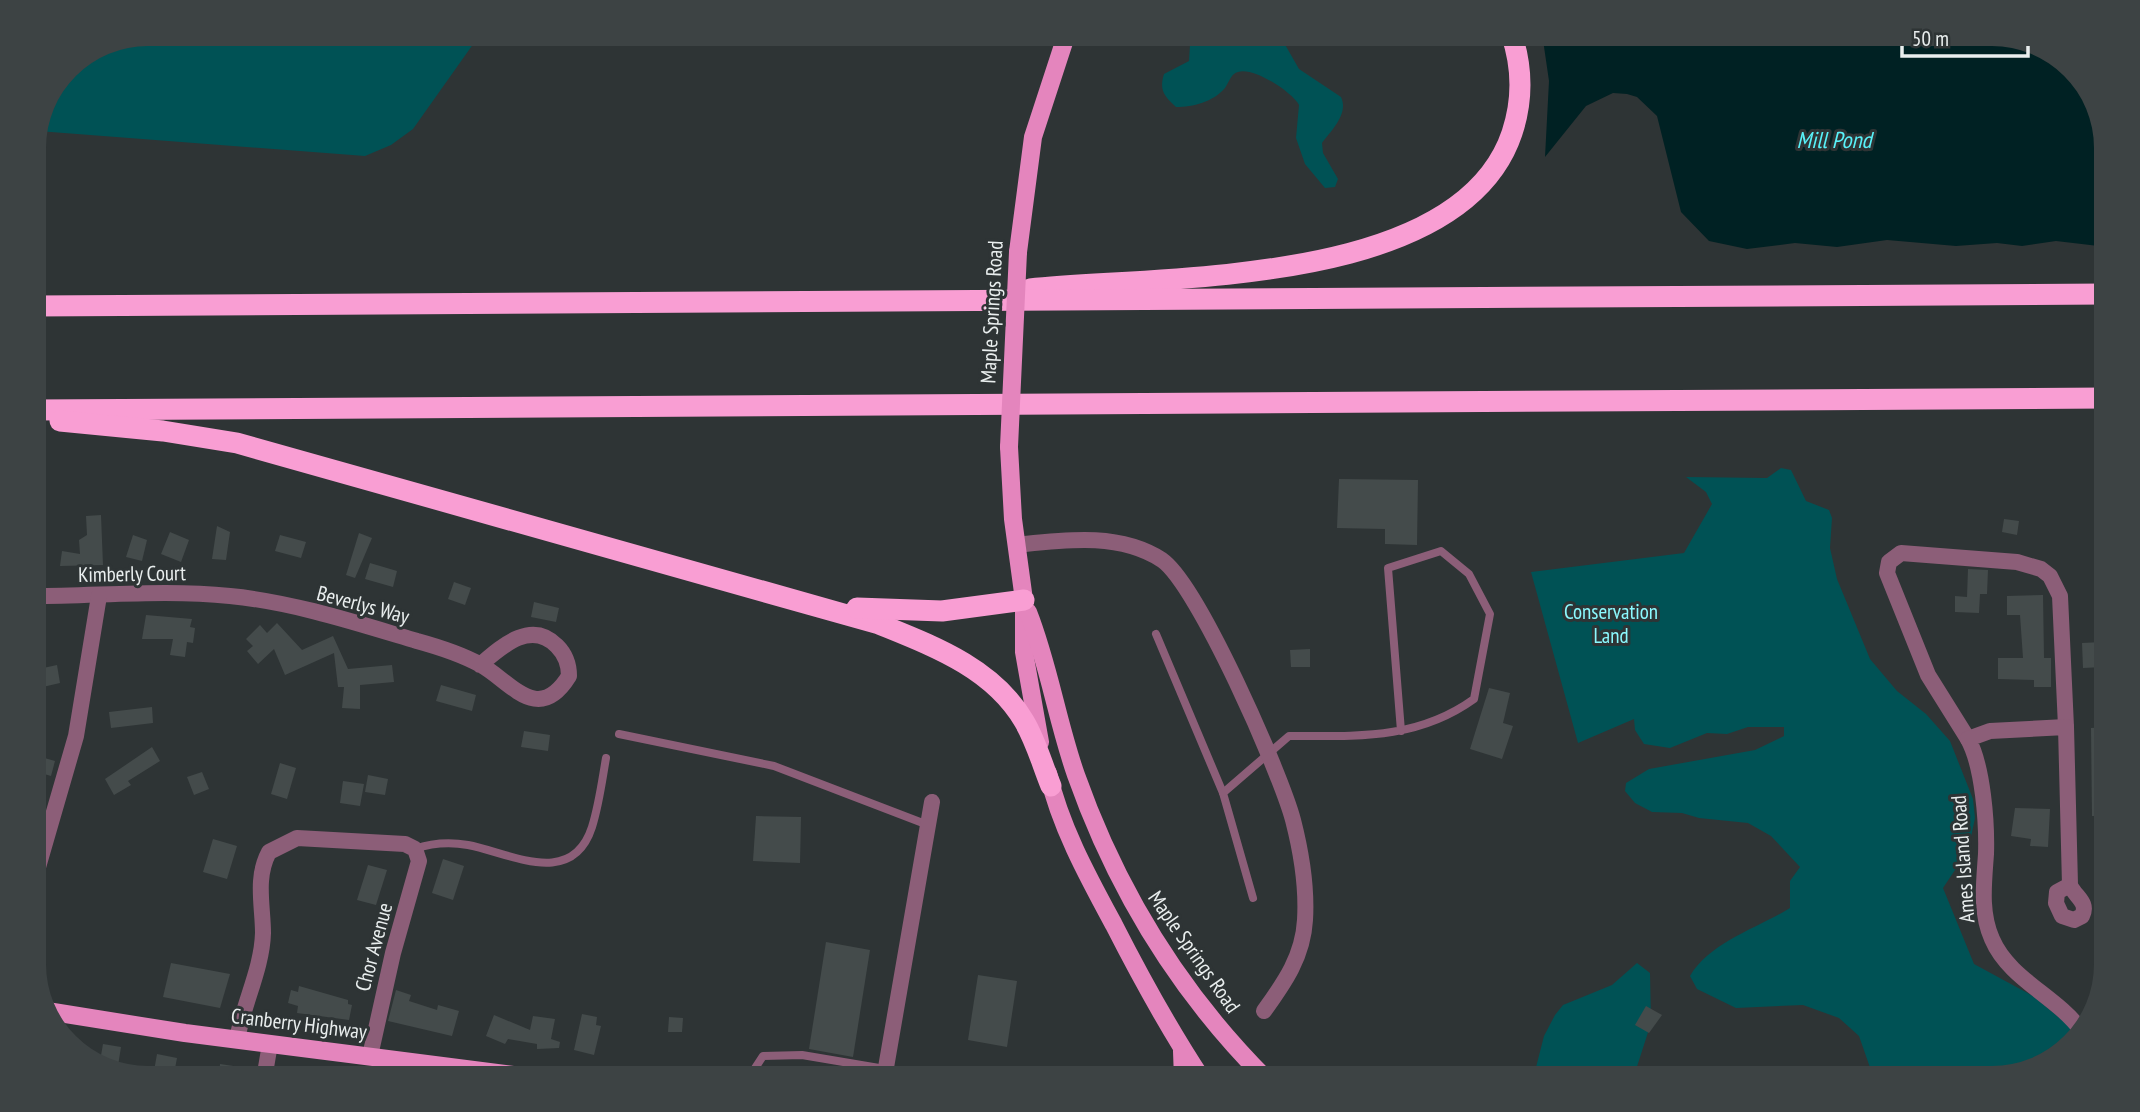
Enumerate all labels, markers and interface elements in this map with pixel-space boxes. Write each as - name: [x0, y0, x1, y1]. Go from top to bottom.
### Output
- scale bar: [1902, 14, 2028, 58]
- text: 50 m: [1912, 25, 1949, 52]
- water label: Mill Pond: [1797, 125, 1875, 154]
- street label: Maple Springs Road: [974, 240, 1009, 384]
- street label: Kimberly Court: [78, 559, 186, 588]
- street label: Beverlys Way: [314, 579, 412, 630]
- park label: Conservation Land: [1564, 598, 1658, 649]
- street label: Ames Island Road: [1945, 794, 1980, 924]
- street label: Maple Springs Road: [1142, 885, 1246, 1018]
- street label: Chor Avenue: [349, 900, 398, 994]
- street label: Cranberry Highway: [230, 1002, 369, 1045]

